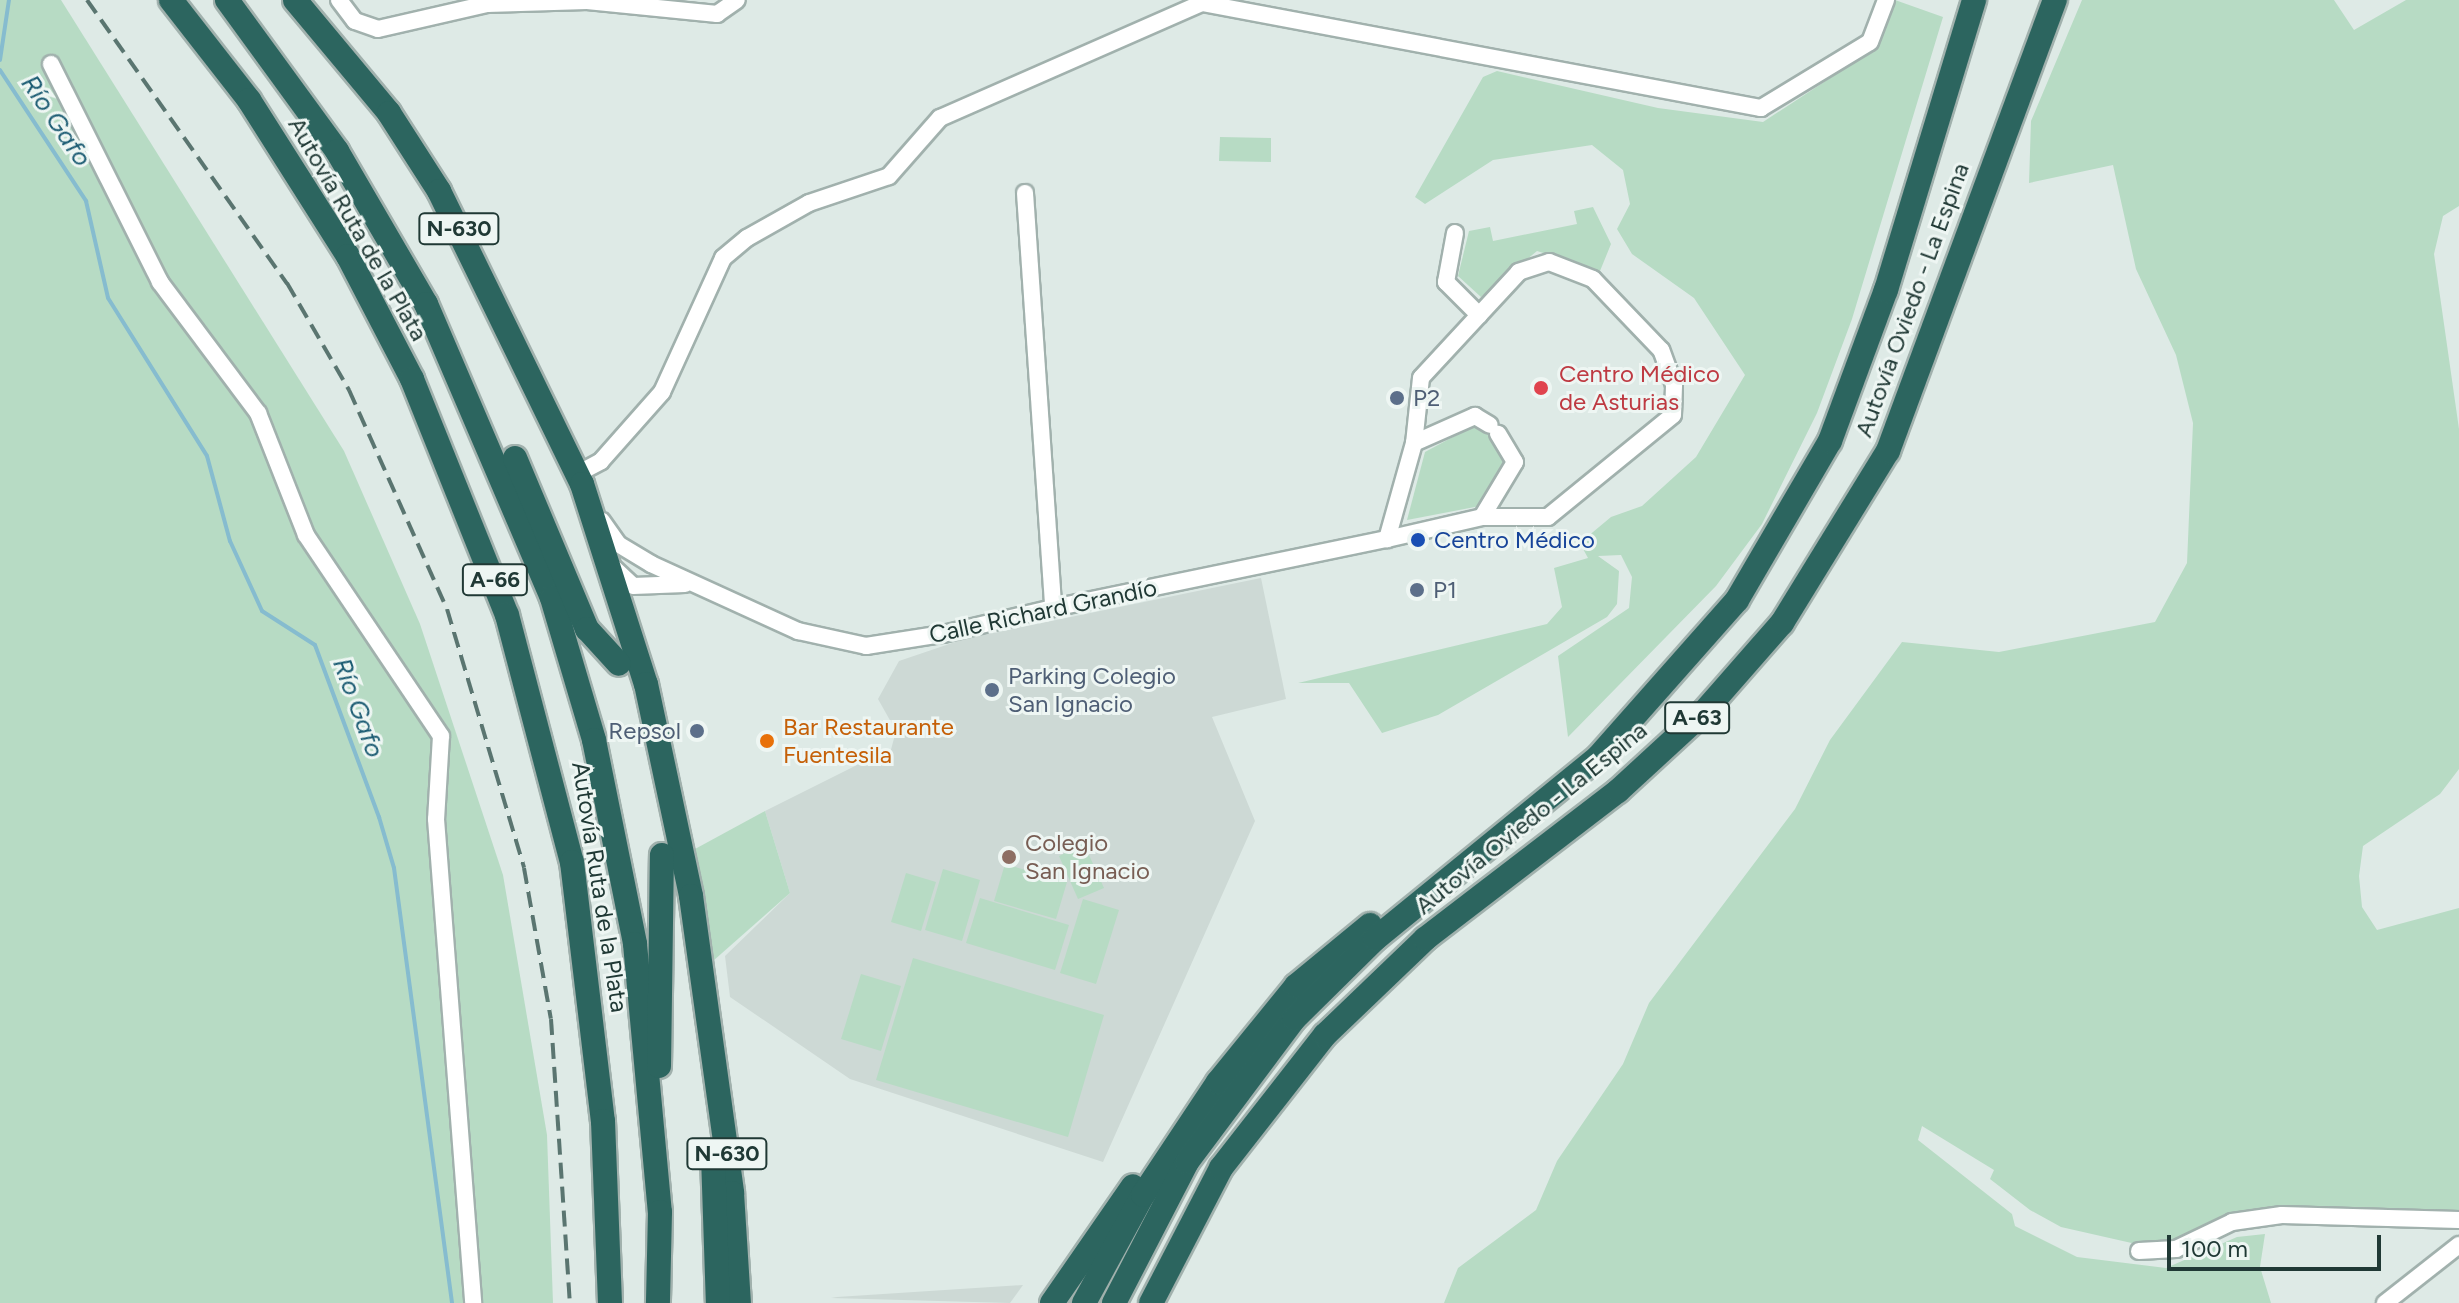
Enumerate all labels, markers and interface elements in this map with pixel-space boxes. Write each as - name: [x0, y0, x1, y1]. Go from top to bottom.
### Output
- water label: Río Gafo: [14, 69, 98, 173]
- street label: Autovía Ruta de la Plata: [282, 112, 434, 346]
- street label: Autovía Oviedo - La Espina: [1849, 159, 1975, 441]
- road number: N-630: [417, 211, 501, 247]
- place label: Centro Médico de Asturias: [1559, 360, 1720, 416]
- marker: Centro Médico de Asturias: [1530, 377, 1552, 399]
- place label: P2: [1413, 384, 1440, 412]
- marker: P2: [1388, 389, 1406, 407]
- place label: Centro Médico: [1434, 526, 1595, 554]
- marker: Centro Médico: [1409, 531, 1427, 549]
- road number: A-66: [461, 562, 529, 598]
- street label: Calle Richard Grandío: [927, 573, 1159, 649]
- place label: P1: [1433, 576, 1457, 604]
- marker: P1: [1408, 581, 1426, 599]
- water label: Río Gafo: [326, 654, 390, 762]
- place label: Parking Colegio San Ignacio: [1008, 662, 1176, 718]
- marker: Parking Colegio San Ignacio: [983, 681, 1001, 699]
- road number: A-63: [1663, 700, 1731, 736]
- place label: Bar Restaurante Fuentesila: [783, 713, 954, 769]
- street label: Autovía Oviedo - La Espina: [1409, 716, 1653, 920]
- place label: Repsol: [608, 717, 681, 745]
- marker: Repsol: [688, 722, 706, 740]
- marker: Bar Restaurante Fuentesila: [758, 732, 776, 750]
- street label: Autovía Ruta de la Plata: [566, 760, 634, 1014]
- place label: Colegio San Ignacio: [1025, 829, 1150, 885]
- marker: Colegio San Ignacio: [1000, 848, 1018, 866]
- road number: N-630: [685, 1136, 769, 1172]
- scale bar: [2171, 1219, 2385, 1269]
- text: 100 m: [2181, 1234, 2248, 1263]

